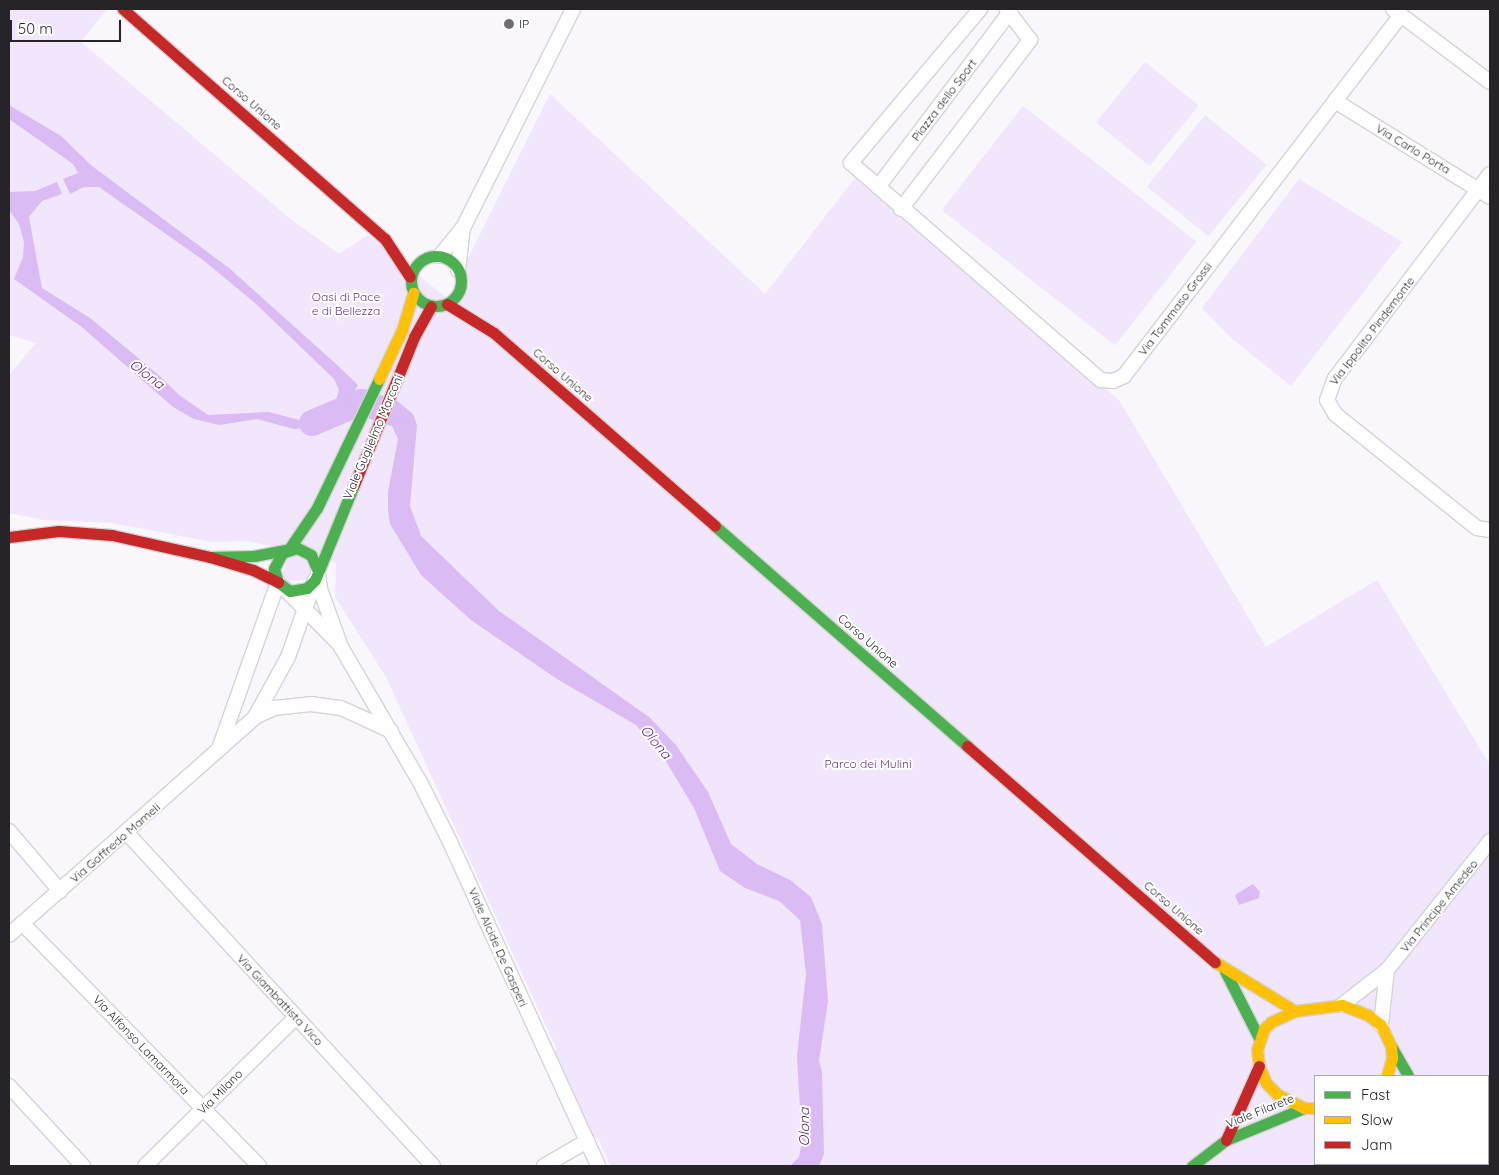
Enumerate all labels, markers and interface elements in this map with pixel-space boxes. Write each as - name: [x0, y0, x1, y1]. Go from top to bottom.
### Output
- scale bar: [12, 10, 124, 42]
- place label: IP: [519, 17, 529, 31]
- marker: IP: [503, 18, 515, 30]
- text: 50 m: [18, 19, 53, 38]
- street label: Piazza dello Sport: [908, 56, 980, 144]
- street label: Corso Unione: [219, 73, 285, 133]
- street label: Via Carlo Porta: [1373, 121, 1453, 177]
- street label: Via Tommaso Grossi: [1135, 259, 1215, 359]
- street label: Via Ippolito Pindemonte: [1326, 274, 1418, 388]
- park label: Oasi di Pace e di Bellezza: [312, 290, 380, 318]
- street label: Corso Unione: [530, 345, 596, 405]
- water label: Olona: [126, 356, 168, 392]
- street label: Viale Guglielmo Marconi: [340, 373, 406, 501]
- street label: Corso Unione: [835, 611, 901, 671]
- water label: Olona: [637, 722, 675, 762]
- park label: Parco dei Mulini: [825, 757, 911, 771]
- street label: Via Goffredo Mameli: [67, 800, 163, 886]
- street label: Via Principe Amedeo: [1397, 857, 1481, 955]
- street label: Corso Unione: [1141, 878, 1207, 938]
- street label: Viale Alcide De Gasperi: [465, 885, 531, 1009]
- street label: Via Giambattista Vico: [234, 951, 326, 1049]
- street label: Via Alfonso Lamarmora: [90, 992, 192, 1098]
- street label: Via Milano: [194, 1066, 246, 1118]
- legend: [1314, 1075, 1489, 1165]
- text: Fast: [1361, 1085, 1390, 1104]
- street label: Viale Filarete: [1224, 1091, 1296, 1131]
- water label: Olona: [796, 1108, 812, 1146]
- text: Slow: [1361, 1110, 1393, 1129]
- text: Jam: [1361, 1135, 1392, 1154]

